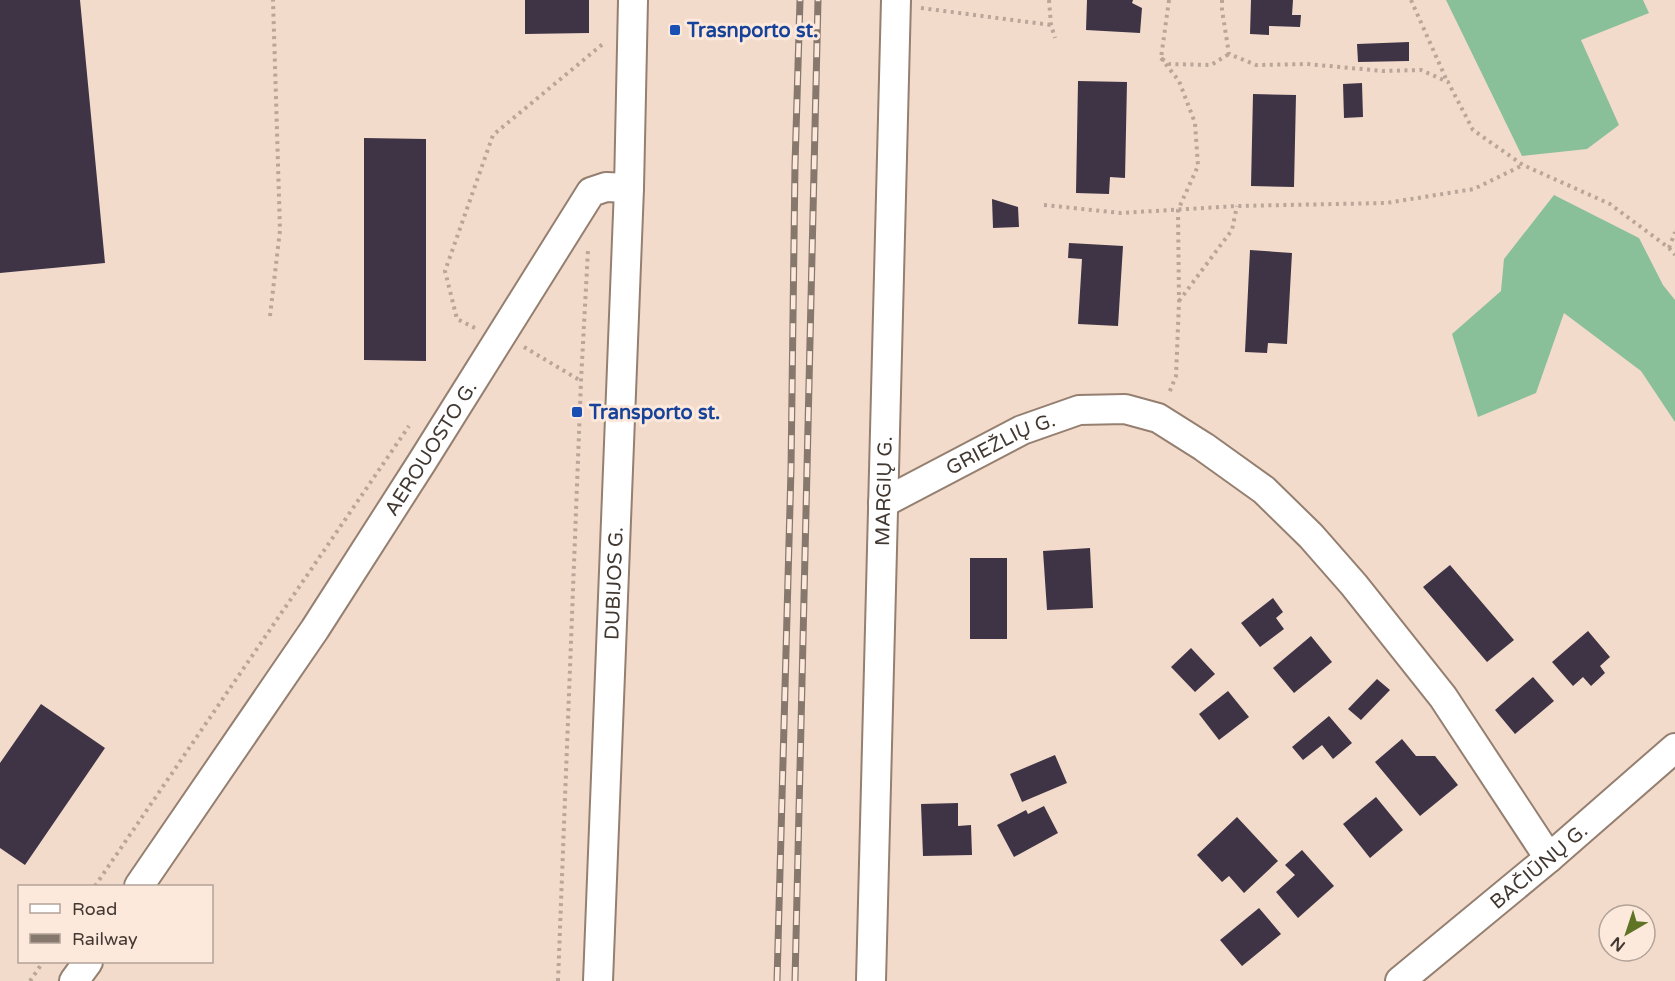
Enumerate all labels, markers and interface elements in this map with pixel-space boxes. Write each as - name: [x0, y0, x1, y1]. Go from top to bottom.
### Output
- place label: Trasnporto st.: [686, 19, 818, 43]
- marker: Trasnporto st.: [668, 23, 682, 37]
- street label: AEROUOSTO G.: [380, 377, 483, 521]
- place label: Transporto st.: [588, 401, 720, 425]
- marker: Transporto st.: [570, 405, 584, 419]
- street label: GRIEŽLIŲ G.: [942, 408, 1059, 481]
- street label: MARGIŲ G.: [871, 436, 898, 547]
- street label: DUBIJOS G.: [600, 526, 629, 640]
- street label: BAČIŪNŲ G.: [1486, 819, 1593, 915]
- legend: [18, 885, 213, 963]
- text: Road: [72, 898, 117, 920]
- north arrow: [1597, 903, 1657, 963]
- text: Railway: [72, 928, 138, 950]
- text: N: [1607, 932, 1629, 956]

